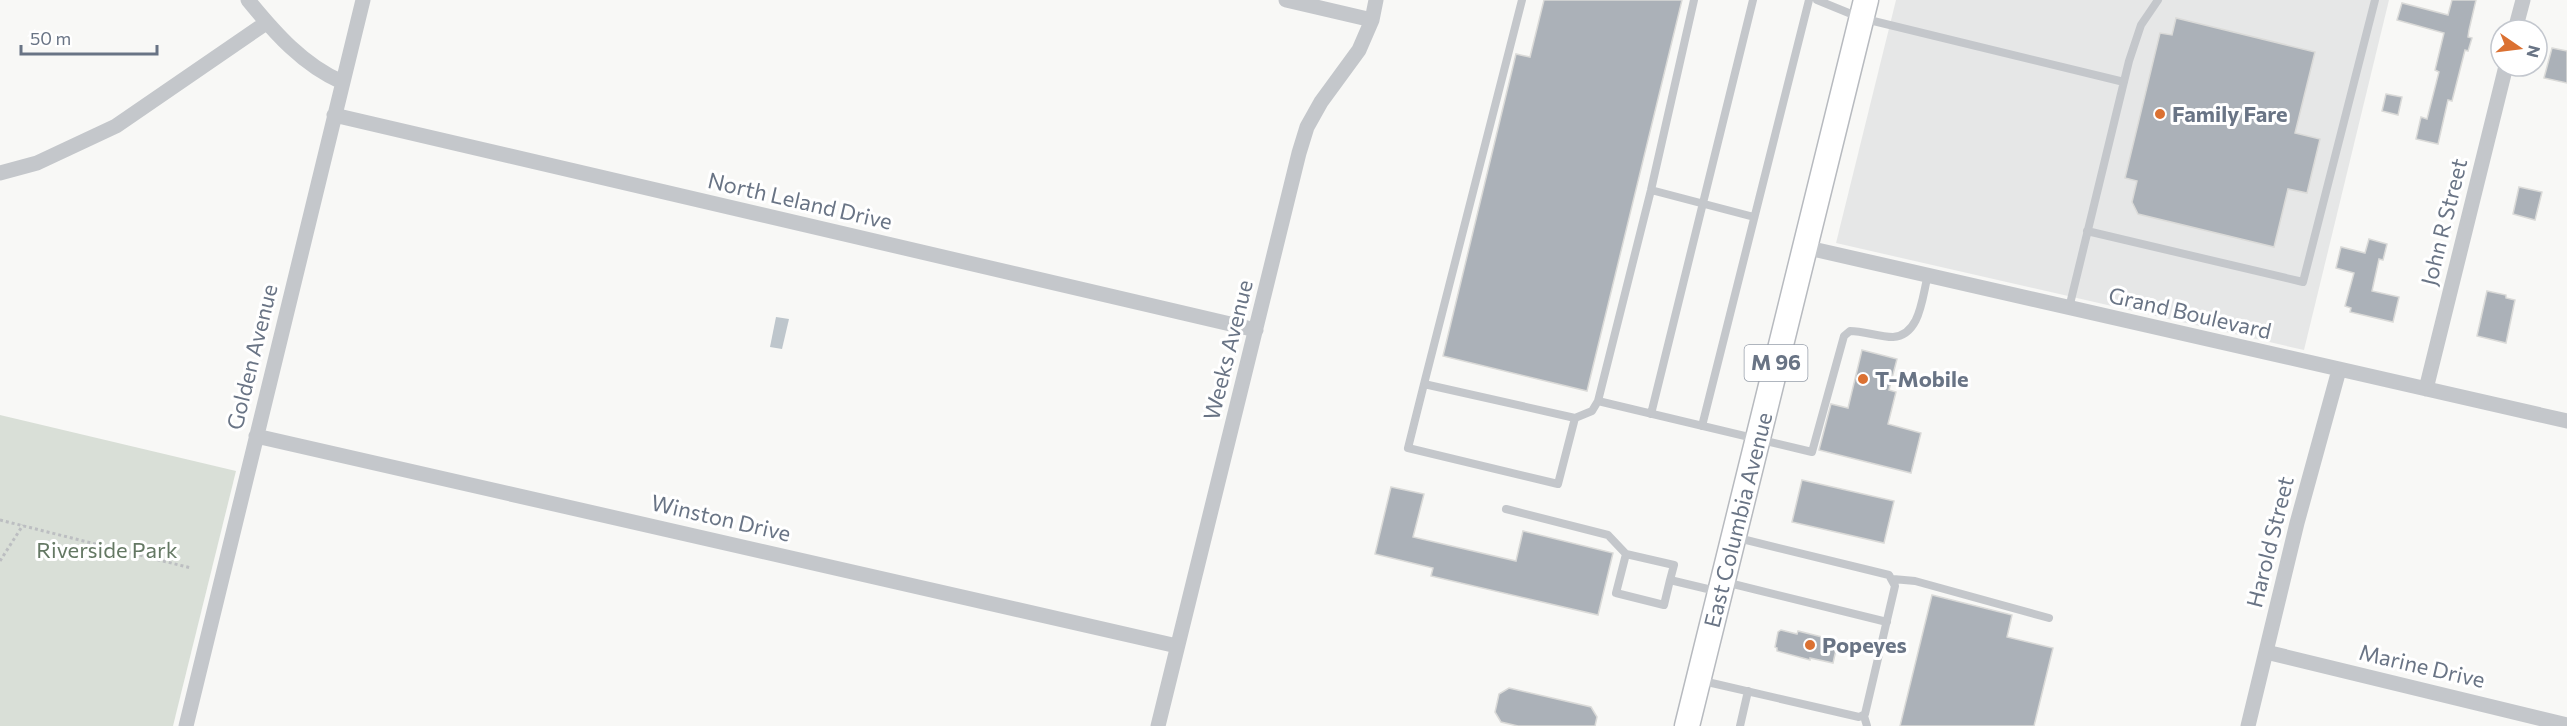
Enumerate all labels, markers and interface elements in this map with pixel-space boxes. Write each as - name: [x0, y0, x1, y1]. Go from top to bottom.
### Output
- scale bar: [21, 18, 158, 56]
- north arrow: [2489, 18, 2549, 78]
- text: 50 m: [30, 27, 71, 49]
- text: N: [2523, 44, 2545, 60]
- place label: Family Fare: [2172, 100, 2288, 127]
- marker: Family Fare: [2153, 107, 2167, 121]
- street label: John R Street: [2415, 155, 2472, 288]
- street label: North Leland Drive: [705, 166, 895, 235]
- street label: Weeks Avenue: [1197, 277, 1258, 423]
- street label: Golden Avenue: [220, 281, 283, 433]
- street label: Grand Boulevard: [2106, 281, 2274, 344]
- road number: M 96: [1744, 345, 1808, 381]
- place label: T-Mobile: [1875, 365, 1969, 392]
- marker: T-Mobile: [1856, 372, 1870, 386]
- street label: East Columbia Avenue: [1698, 410, 1777, 630]
- street label: Harold Street: [2240, 473, 2299, 610]
- street label: Winston Drive: [649, 488, 794, 547]
- park label: Riverside Park: [36, 536, 178, 563]
- place label: Popeyes: [1822, 631, 1907, 658]
- marker: Popeyes: [1803, 638, 1817, 652]
- street label: Marine Drive: [2357, 638, 2488, 693]

